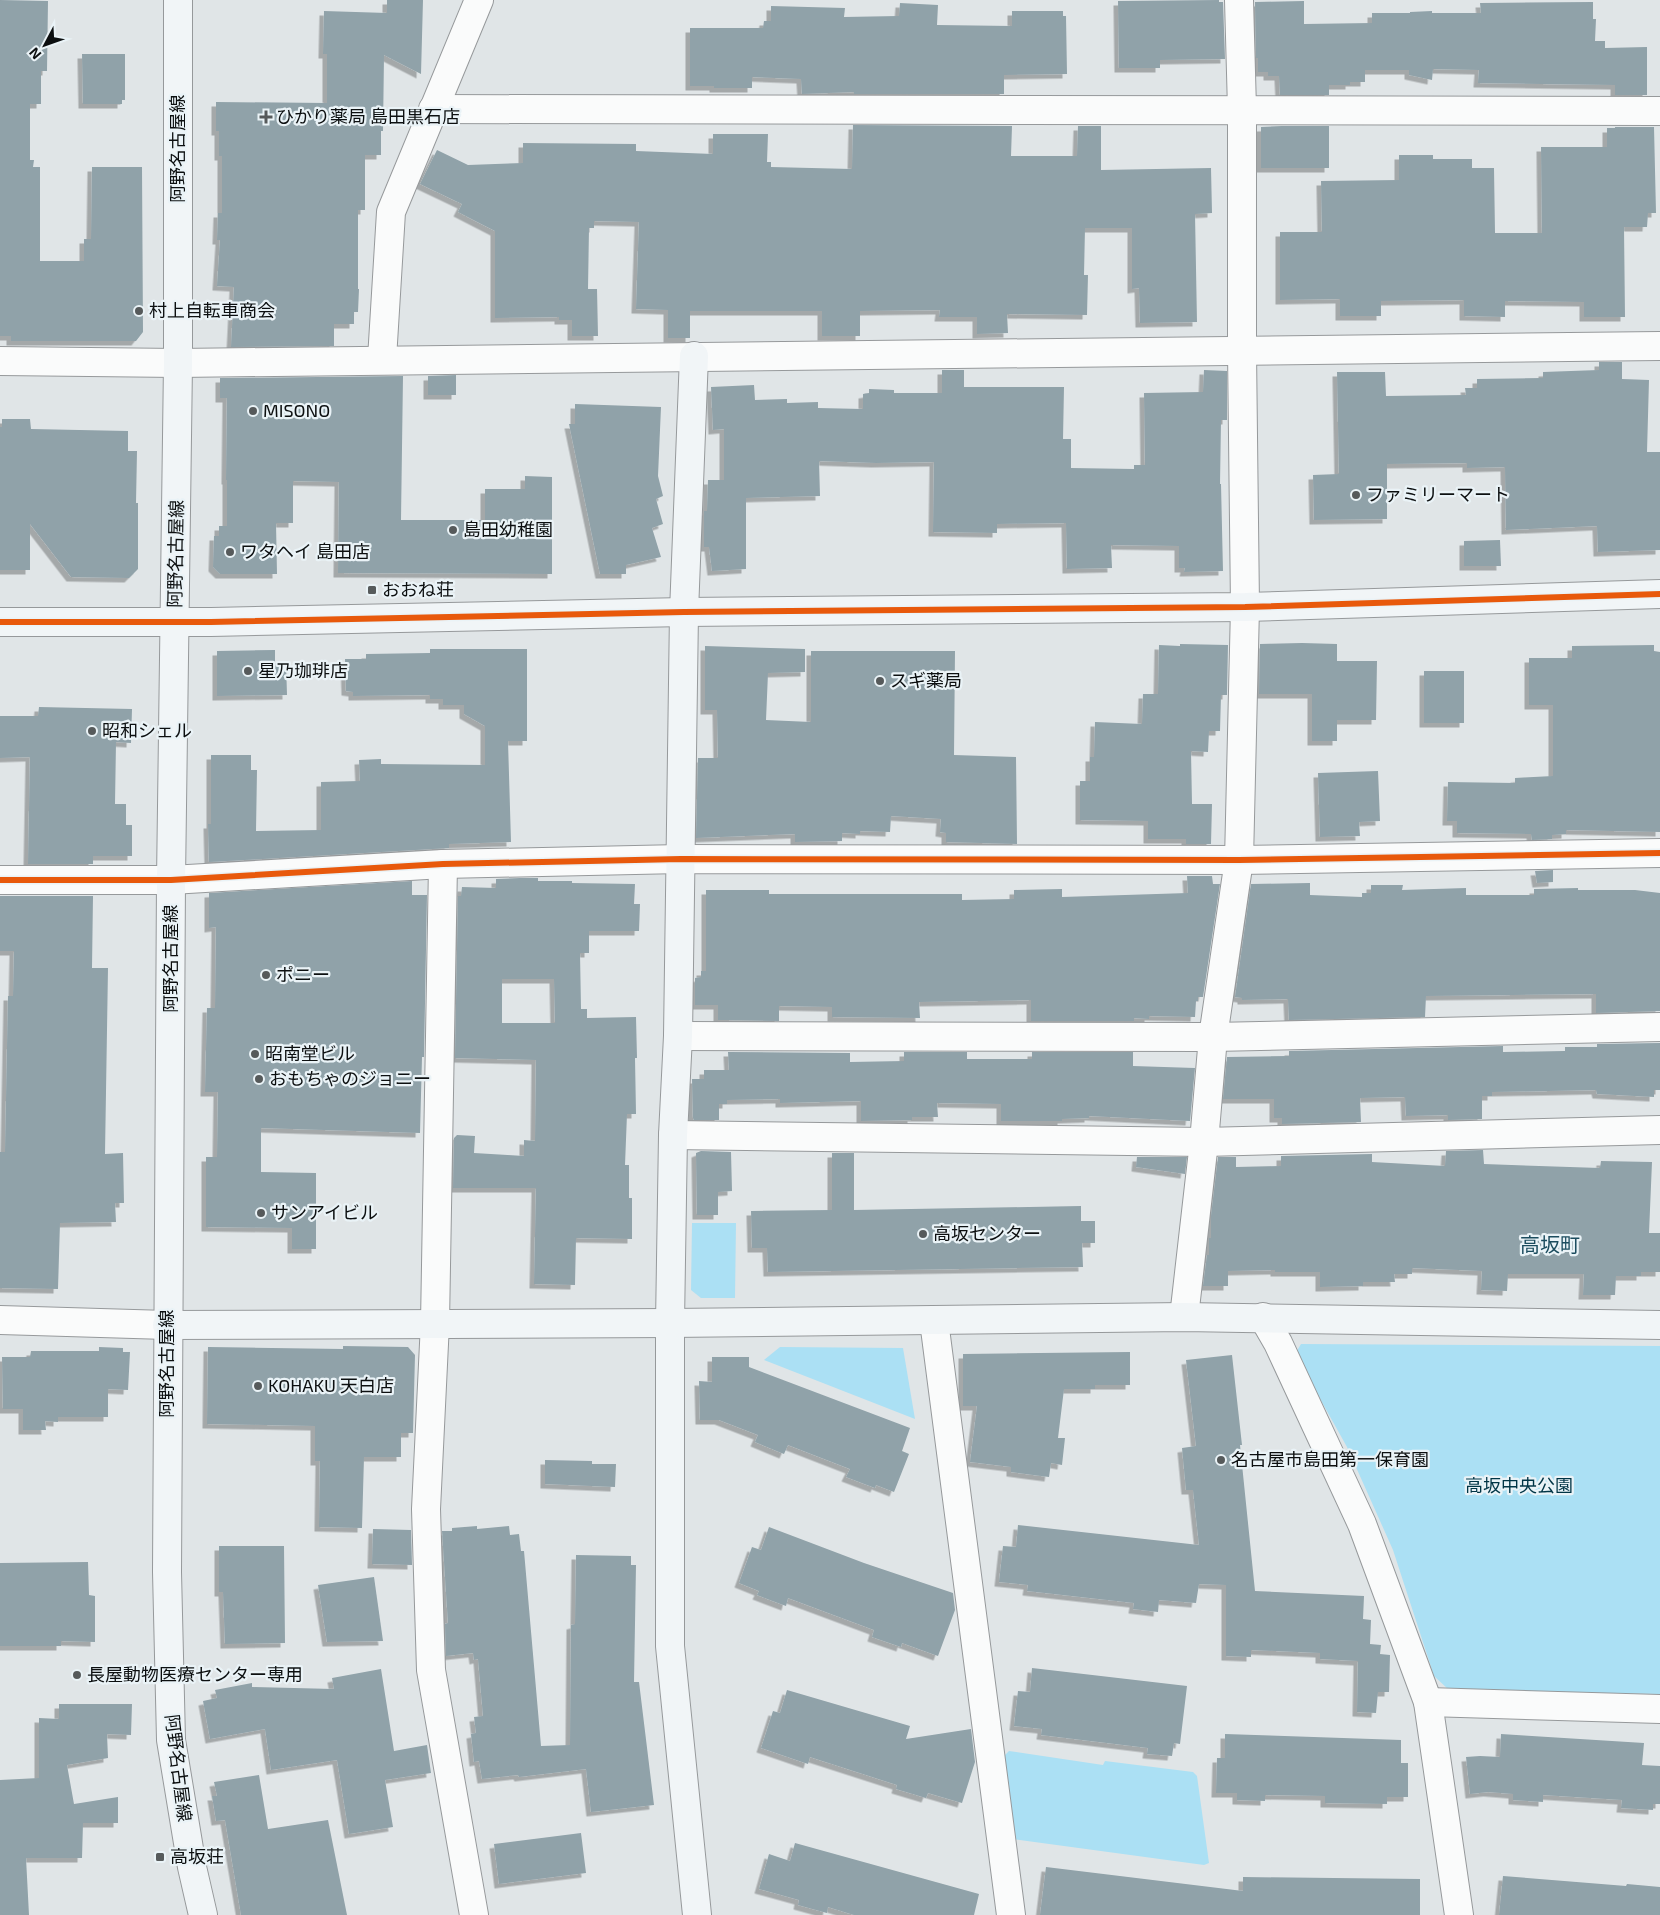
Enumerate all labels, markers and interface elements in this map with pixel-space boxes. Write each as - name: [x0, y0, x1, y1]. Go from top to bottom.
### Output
- north arrow: [20, 20, 70, 70]
- text: N: [25, 44, 45, 63]
- street label: 阿野名古屋線: [166, 95, 188, 203]
- place label: ひかり薬局 島田黒石店: [276, 105, 460, 127]
- marker: ひかり薬局 島田黒石店: [260, 111, 272, 123]
- place label: 村上自転車商会: [149, 299, 275, 321]
- marker: 村上自転車商会: [133, 305, 145, 317]
- place label: MISONO: [263, 399, 330, 421]
- marker: MISONO: [247, 405, 259, 417]
- place label: ファミリーマート: [1366, 483, 1510, 505]
- marker: ファミリーマート: [1350, 489, 1362, 501]
- street label: 阿野名古屋線: [163, 500, 187, 608]
- place label: 島田幼稚園: [463, 518, 553, 540]
- marker: 島田幼稚園: [447, 524, 459, 536]
- place label: ワタヘイ 島田店: [240, 540, 370, 562]
- marker: ワタヘイ 島田店: [224, 546, 236, 558]
- place label: おおね荘: [382, 578, 454, 600]
- marker: おおね荘: [366, 584, 378, 596]
- place label: 星乃珈琲店: [258, 659, 348, 681]
- marker: 星乃珈琲店: [242, 665, 254, 677]
- place label: スギ薬局: [890, 669, 962, 691]
- marker: スギ薬局: [874, 675, 886, 687]
- place label: 昭和シェル: [102, 719, 192, 741]
- marker: 昭和シェル: [86, 725, 98, 737]
- street label: 阿野名古屋線: [159, 905, 181, 1013]
- place label: ポニー: [276, 963, 330, 985]
- marker: ポニー: [260, 969, 272, 981]
- place label: 昭南堂ビル: [265, 1042, 355, 1064]
- marker: 昭南堂ビル: [249, 1048, 261, 1060]
- place label: おもちゃのジョニー: [269, 1067, 431, 1089]
- marker: おもちゃのジョニー: [253, 1073, 265, 1085]
- place label: サンアイビル: [271, 1201, 378, 1223]
- marker: サンアイビル: [255, 1207, 267, 1219]
- place label: 高坂センター: [933, 1222, 1041, 1244]
- marker: 高坂センター: [917, 1228, 929, 1240]
- district label: 高坂町: [1520, 1232, 1580, 1256]
- street label: 阿野名古屋線: [155, 1310, 177, 1418]
- place label: KOHAKU 天白店: [268, 1374, 394, 1396]
- marker: KOHAKU 天白店: [252, 1380, 264, 1392]
- place label: 名古屋市島田第一保育園: [1231, 1448, 1429, 1470]
- marker: 名古屋市島田第一保育園: [1215, 1454, 1227, 1466]
- park label: 高坂中央公園: [1465, 1474, 1573, 1496]
- place label: 長屋動物医療センター専用: [87, 1663, 303, 1685]
- marker: 長屋動物医療センター専用: [71, 1669, 83, 1681]
- street label: 阿野名古屋線: [161, 1713, 196, 1823]
- place label: 高坂荘: [170, 1845, 224, 1867]
- marker: 高坂荘: [154, 1851, 166, 1863]

